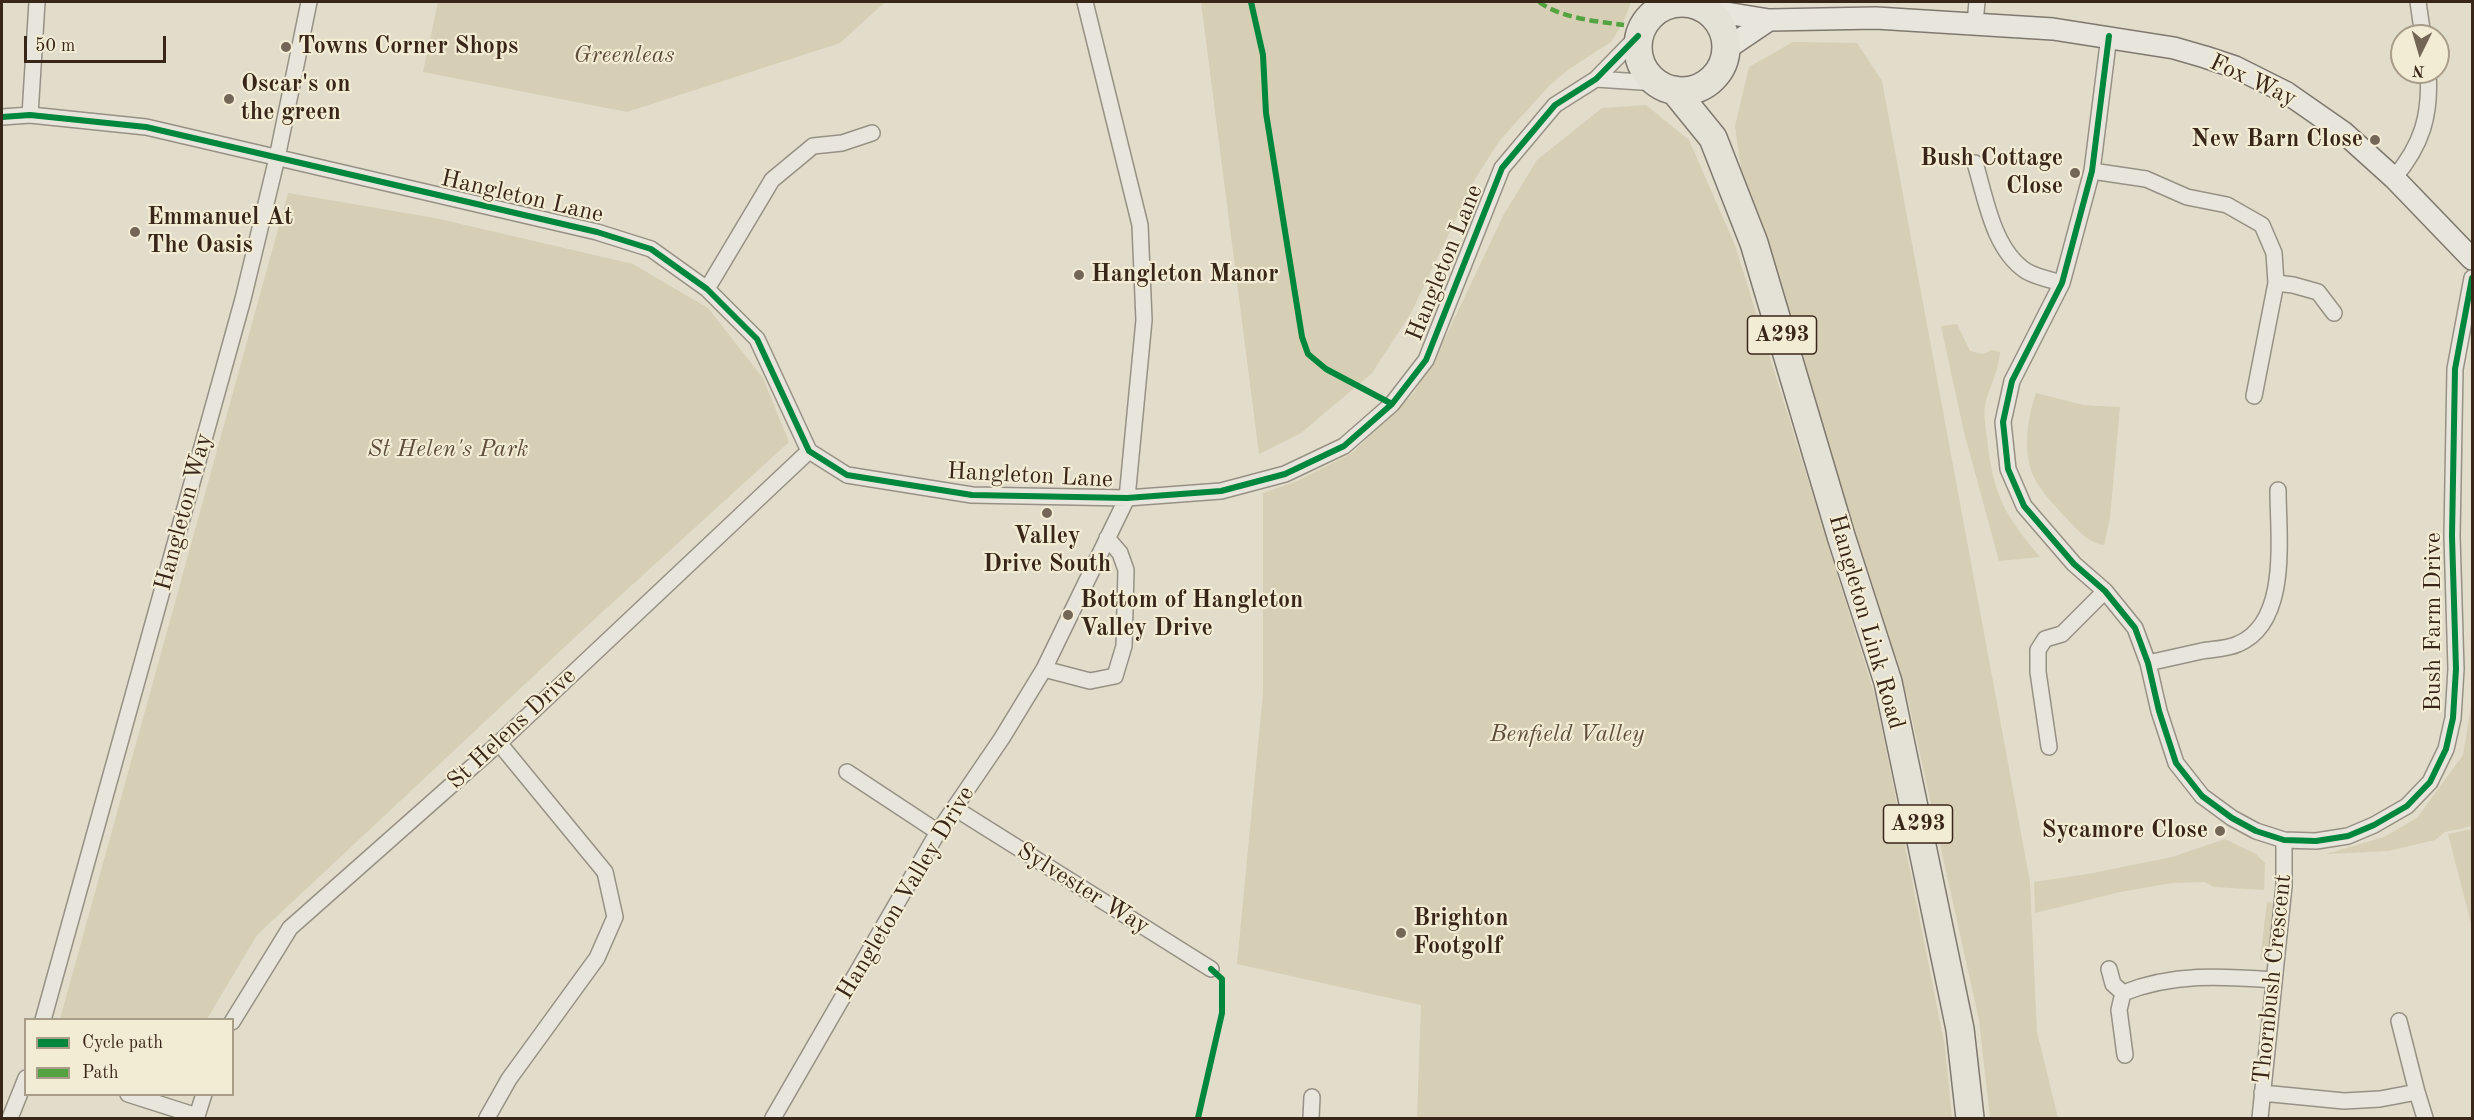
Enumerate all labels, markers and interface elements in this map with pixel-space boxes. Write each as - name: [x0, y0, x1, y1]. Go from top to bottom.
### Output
- scale bar: [27, 24, 170, 62]
- north arrow: [2390, 24, 2450, 84]
- place label: Towns Corner Shops: [298, 33, 518, 61]
- text: 50 m: [35, 37, 75, 55]
- marker: Towns Corner Shops: [279, 40, 293, 54]
- park label: Greenleas: [573, 42, 675, 70]
- street label: Fox Way: [2205, 48, 2301, 114]
- text: N: [2412, 61, 2425, 78]
- place label: Oscar's on the green: [241, 71, 350, 127]
- marker: Oscar's on the green: [222, 92, 236, 106]
- place label: New Barn Close: [2191, 126, 2363, 154]
- marker: New Barn Close: [2368, 133, 2382, 147]
- place label: Bush Cottage Close: [1920, 145, 2063, 201]
- street label: Hangleton Lane: [438, 164, 606, 230]
- marker: Bush Cottage Close: [2068, 166, 2082, 180]
- street label: Hangleton Lane: [1401, 181, 1489, 345]
- place label: Emmanuel At The Oasis: [147, 204, 293, 260]
- marker: Emmanuel At The Oasis: [128, 225, 142, 239]
- place label: Hangleton Manor: [1091, 261, 1279, 289]
- marker: Hangleton Manor: [1072, 268, 1086, 282]
- road number: A293: [1748, 316, 1816, 354]
- street label: Hangleton Way: [149, 430, 219, 594]
- park label: St Helen's Park: [368, 436, 528, 464]
- street label: Hangleton Lane: [946, 457, 1114, 495]
- marker: Valley Drive South: [1040, 506, 1054, 520]
- street label: Hangleton Link Road: [1822, 511, 1910, 733]
- place label: Valley Drive South: [983, 523, 1111, 579]
- street label: Bush Farm Drive: [2420, 532, 2448, 712]
- place label: Bottom of Hangleton Valley Drive: [1080, 587, 1303, 643]
- marker: Bottom of Hangleton Valley Drive: [1061, 608, 1075, 622]
- street label: St Helens Drive: [442, 662, 582, 796]
- park label: Benfield Valley: [1490, 721, 1644, 749]
- street label: Hangleton Valley Drive: [831, 781, 981, 1005]
- road number: A293: [1884, 805, 1952, 843]
- place label: Sycamore Close: [2042, 817, 2208, 845]
- marker: Sycamore Close: [2213, 824, 2227, 838]
- street label: Sylvester Way: [1011, 837, 1155, 941]
- street label: Thornbush Crescent: [2248, 873, 2298, 1085]
- place label: Brighton Footgolf: [1413, 905, 1508, 961]
- marker: Brighton Footgolf: [1394, 926, 1408, 940]
- legend: [24, 1018, 234, 1096]
- text: Cycle path: [82, 1034, 163, 1052]
- text: Path: [82, 1064, 118, 1082]

